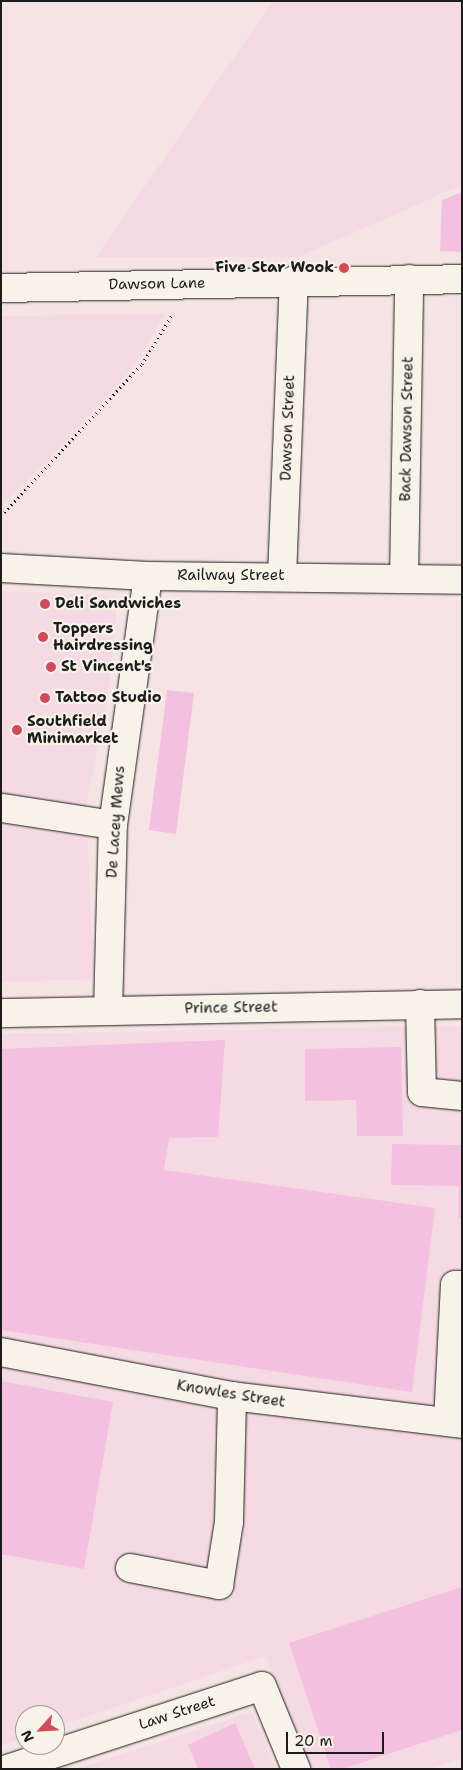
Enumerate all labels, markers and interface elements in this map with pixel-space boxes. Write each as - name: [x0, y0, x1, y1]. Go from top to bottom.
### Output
- place label: Five Star Wook: [215, 259, 334, 277]
- marker: Five Star Wook: [338, 262, 350, 274]
- street label: Dawson Lane: [108, 274, 206, 294]
- street label: Back Dawson Street: [397, 356, 417, 502]
- street label: Dawson Street: [277, 375, 299, 481]
- street label: Railway Street: [177, 567, 285, 585]
- place label: Deli Sandwiches: [55, 595, 181, 613]
- marker: Deli Sandwiches: [39, 598, 51, 610]
- place label: Toppers Hairdressing: [53, 619, 153, 654]
- marker: Toppers Hairdressing: [37, 631, 49, 643]
- place label: St Vincent's: [61, 658, 152, 676]
- marker: St Vincent's: [45, 661, 57, 673]
- place label: Tattoo Studio: [55, 689, 161, 707]
- marker: Tattoo Studio: [39, 692, 51, 704]
- place label: Southfield Minimarket: [27, 712, 118, 747]
- marker: Southfield Minimarket: [11, 724, 23, 736]
- street label: De Lacey Mews: [103, 765, 129, 879]
- street label: Prince Street: [184, 998, 278, 1018]
- street label: Knowles Street: [175, 1377, 287, 1411]
- street label: Law Street: [137, 1692, 217, 1734]
- north arrow: [15, 1705, 65, 1755]
- scale bar: [288, 1722, 386, 1754]
- text: N: [17, 1727, 38, 1745]
- text: 20 m: [294, 1731, 333, 1751]

